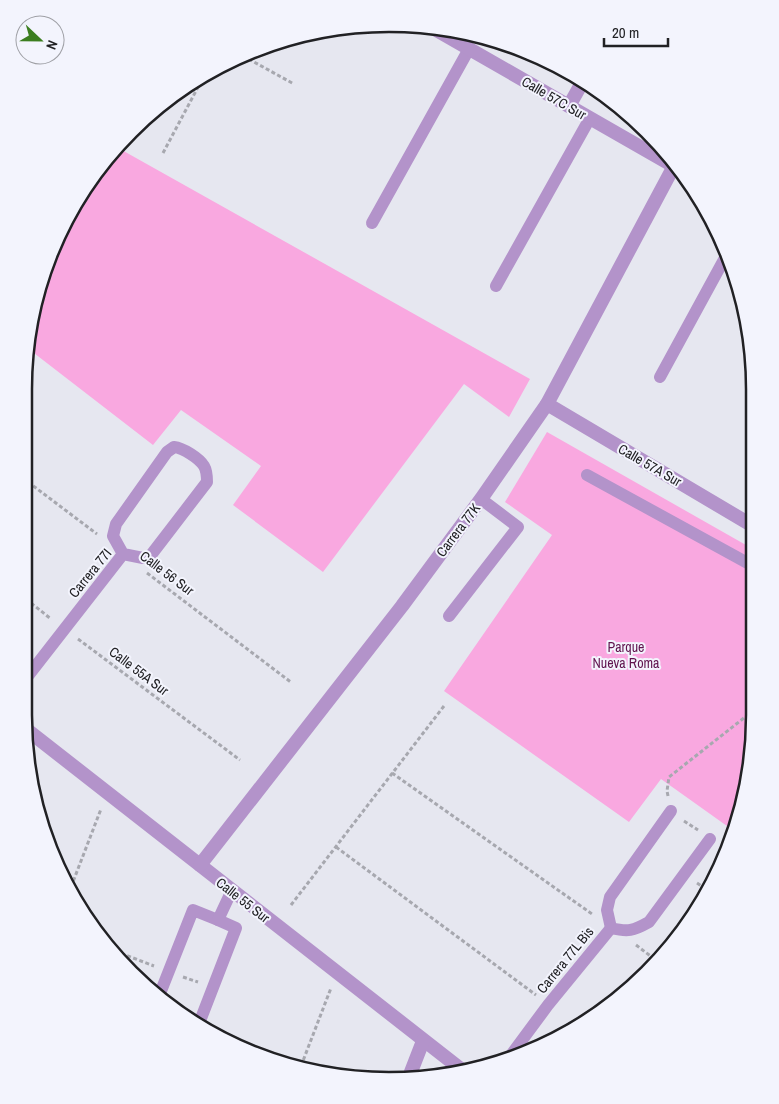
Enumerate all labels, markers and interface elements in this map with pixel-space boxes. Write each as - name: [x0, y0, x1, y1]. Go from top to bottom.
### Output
- north arrow: [15, 15, 65, 65]
- scale bar: [604, 15, 668, 47]
- text: 20 m: [612, 22, 639, 43]
- text: N: [42, 38, 62, 52]
- street label: Calle 57C Sur: [519, 72, 590, 124]
- street label: Calle 57A Sur: [615, 440, 685, 490]
- street label: Carrera 77K: [432, 499, 484, 560]
- street label: Carrera 77I: [65, 545, 115, 601]
- street label: Calle 56 Sur: [136, 547, 198, 599]
- park label: Parque Nueva Roma: [593, 638, 660, 672]
- street label: Calle 55A Sur: [106, 643, 173, 699]
- street label: Calle 55 Sur: [213, 873, 274, 927]
- street label: Carrera 77L Bis: [533, 923, 598, 997]

